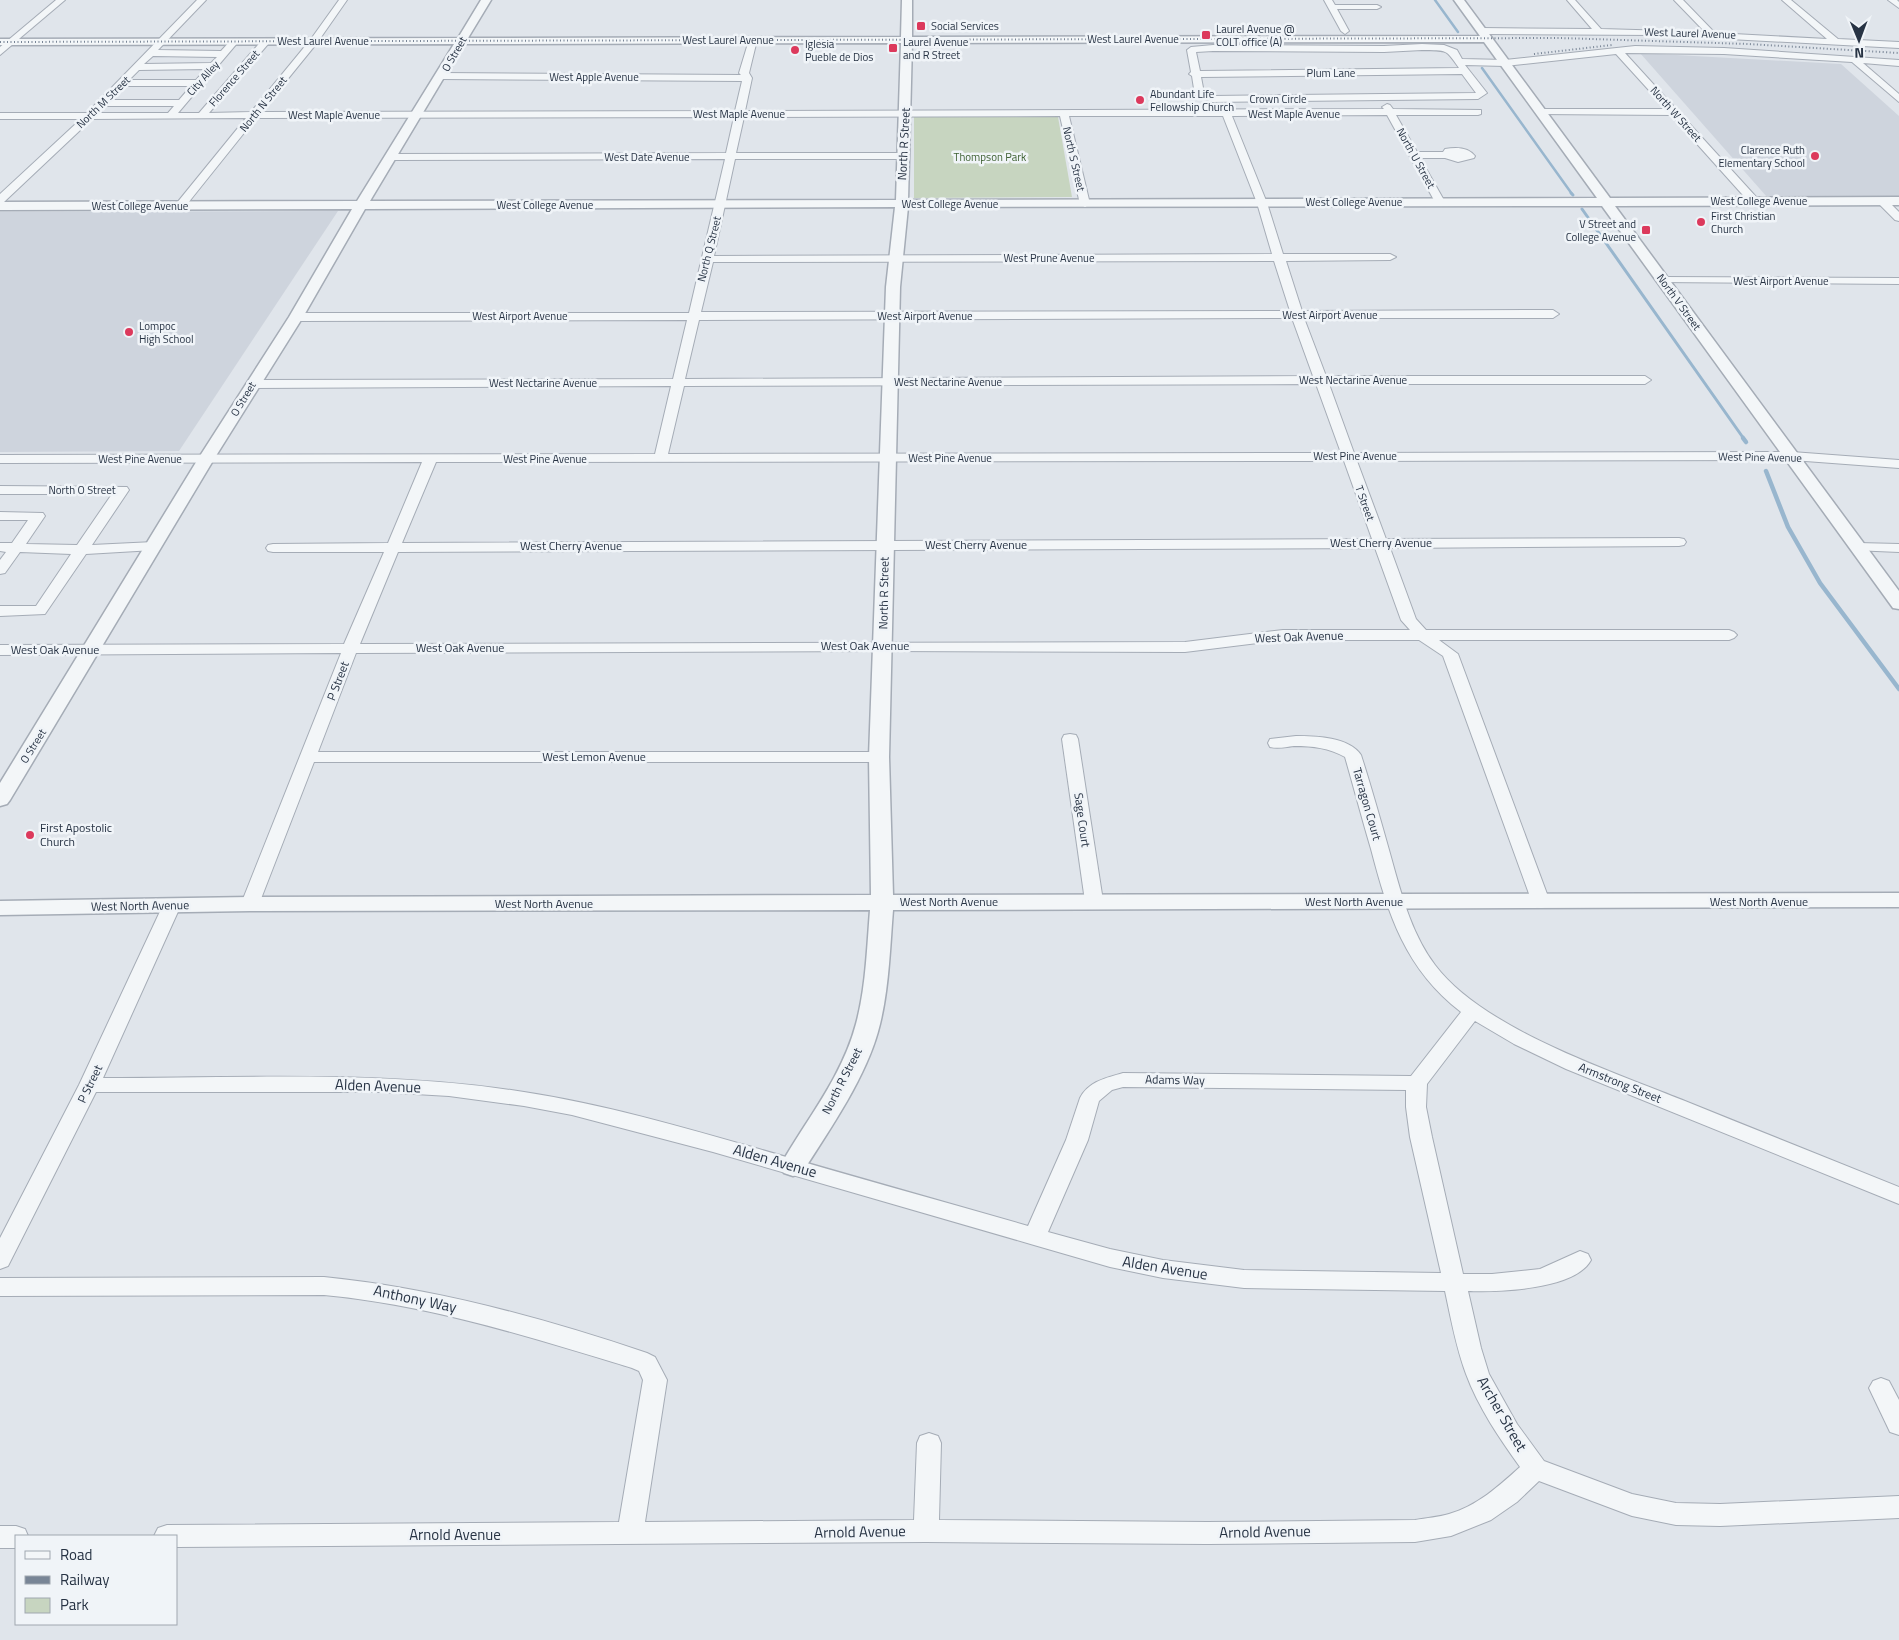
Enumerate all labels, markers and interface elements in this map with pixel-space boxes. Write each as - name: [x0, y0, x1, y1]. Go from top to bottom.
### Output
- north arrow: [1834, 15, 1884, 65]
- place label: Social Services: [931, 18, 999, 34]
- marker: Social Services: [915, 20, 927, 32]
- place label: Laurel Avenue @ COLT office (A): [1216, 21, 1295, 50]
- street label: West Laurel Avenue: [1644, 23, 1737, 43]
- marker: Laurel Avenue @ COLT office (A): [1200, 29, 1212, 41]
- street label: West Laurel Avenue: [1087, 31, 1179, 47]
- street label: West Laurel Avenue: [682, 32, 774, 48]
- street label: West Laurel Avenue: [277, 33, 369, 49]
- street label: O Street: [438, 33, 471, 74]
- place label: Laurel Avenue and R Street: [903, 34, 969, 63]
- place label: Iglesia Pueble de Dios: [805, 36, 873, 65]
- marker: Laurel Avenue and R Street: [887, 42, 899, 54]
- text: N: [1854, 43, 1864, 64]
- marker: Iglesia Pueble de Dios: [789, 44, 801, 56]
- street label: Florence Street: [205, 46, 263, 110]
- street label: City Alley: [183, 56, 224, 99]
- street label: Plum Lane: [1307, 65, 1356, 81]
- street label: West Apple Avenue: [549, 69, 639, 85]
- street label: North M Street: [73, 72, 134, 132]
- street label: North N Street: [236, 73, 291, 135]
- street label: North W Street: [1647, 83, 1705, 145]
- place label: Abundant Life Fellowship Church: [1150, 86, 1234, 115]
- street label: Crown Circle: [1249, 91, 1307, 107]
- marker: Abundant Life Fellowship Church: [1134, 94, 1146, 106]
- street label: West Maple Avenue: [693, 106, 785, 122]
- street label: North R Street: [892, 106, 915, 181]
- street label: West Maple Avenue: [1248, 106, 1340, 122]
- street label: West Maple Avenue: [288, 107, 380, 123]
- street label: North S Street: [1059, 125, 1089, 193]
- street label: North U Street: [1393, 125, 1439, 191]
- place label: Clarence Ruth Elementary School: [1718, 142, 1805, 171]
- street label: West Date Avenue: [604, 149, 690, 165]
- park label: Thompson Park: [954, 149, 1027, 165]
- marker: Clarence Ruth Elementary School: [1809, 150, 1821, 162]
- street label: West College Avenue: [1711, 193, 1808, 209]
- street label: West College Avenue: [1306, 194, 1403, 210]
- street label: West College Avenue: [902, 196, 999, 212]
- street label: West College Avenue: [497, 197, 594, 213]
- street label: West College Avenue: [92, 198, 189, 214]
- place label: First Christian Church: [1711, 208, 1775, 237]
- street label: North Q Street: [693, 214, 725, 284]
- place label: V Street and College Avenue: [1566, 216, 1636, 245]
- marker: First Christian Church: [1695, 216, 1707, 228]
- marker: V Street and College Avenue: [1640, 224, 1652, 236]
- street label: West Prune Avenue: [1004, 250, 1095, 266]
- street label: North V Street: [1653, 270, 1705, 334]
- street label: West Airport Avenue: [1733, 273, 1829, 289]
- street label: West Airport Avenue: [1282, 307, 1378, 323]
- street label: West Airport Avenue: [472, 308, 568, 324]
- street label: West Airport Avenue: [877, 308, 973, 324]
- place label: Lompoc High School: [139, 318, 194, 347]
- marker: Lompoc High School: [123, 326, 135, 338]
- street label: West Nectarine Avenue: [1299, 372, 1407, 388]
- street label: West Nectarine Avenue: [894, 374, 1002, 390]
- street label: West Nectarine Avenue: [489, 375, 597, 391]
- street label: O Street: [226, 378, 260, 419]
- street label: West Pine Avenue: [1313, 448, 1397, 464]
- street label: West Pine Avenue: [1718, 448, 1802, 466]
- street label: West Pine Avenue: [908, 450, 992, 466]
- street label: West Pine Avenue: [98, 451, 182, 467]
- street label: West Pine Avenue: [503, 451, 587, 467]
- street label: North O Street: [48, 482, 116, 498]
- street label: T Street: [1351, 483, 1379, 523]
- street label: West Cherry Avenue: [1330, 533, 1432, 552]
- street label: West Cherry Avenue: [925, 535, 1027, 554]
- street label: West Cherry Avenue: [520, 536, 622, 555]
- street label: North R Street: [873, 556, 894, 630]
- street label: West Oak Avenue: [1254, 625, 1344, 648]
- street label: West Oak Avenue: [821, 636, 909, 655]
- street label: West Oak Avenue: [416, 638, 504, 657]
- street label: West Oak Avenue: [11, 640, 99, 659]
- street label: P Street: [321, 658, 354, 703]
- street label: O Street: [16, 726, 50, 766]
- street label: West Lemon Avenue: [542, 747, 646, 766]
- street label: Tarragon Court: [1348, 765, 1387, 843]
- street label: Sage Court: [1069, 791, 1096, 849]
- place label: First Apostolic Church: [40, 818, 112, 851]
- marker: First Apostolic Church: [24, 829, 36, 841]
- street label: West North Avenue: [900, 892, 998, 911]
- street label: West North Avenue: [1305, 892, 1403, 911]
- street label: West North Avenue: [1710, 892, 1808, 911]
- street label: West North Avenue: [495, 894, 593, 913]
- street label: West North Avenue: [91, 895, 189, 916]
- street label: North R Street: [817, 1043, 867, 1118]
- street label: Armstrong Street: [1576, 1057, 1665, 1108]
- street label: P Street: [72, 1061, 107, 1106]
- street label: Adams Way: [1145, 1069, 1205, 1090]
- street label: Alden Avenue: [335, 1073, 421, 1098]
- street label: Alden Avenue: [731, 1138, 820, 1183]
- street label: Alden Avenue: [1121, 1249, 1209, 1286]
- street label: Anthony Way: [371, 1278, 459, 1319]
- street label: Archer Street: [1472, 1372, 1534, 1456]
- street label: Arnold Avenue: [814, 1519, 906, 1544]
- street label: Arnold Avenue: [1219, 1519, 1311, 1544]
- street label: Arnold Avenue: [409, 1523, 501, 1546]
- legend: [15, 1535, 178, 1625]
- text: Road: [60, 1543, 92, 1566]
- text: Railway: [60, 1568, 110, 1591]
- text: Park: [60, 1593, 89, 1616]

